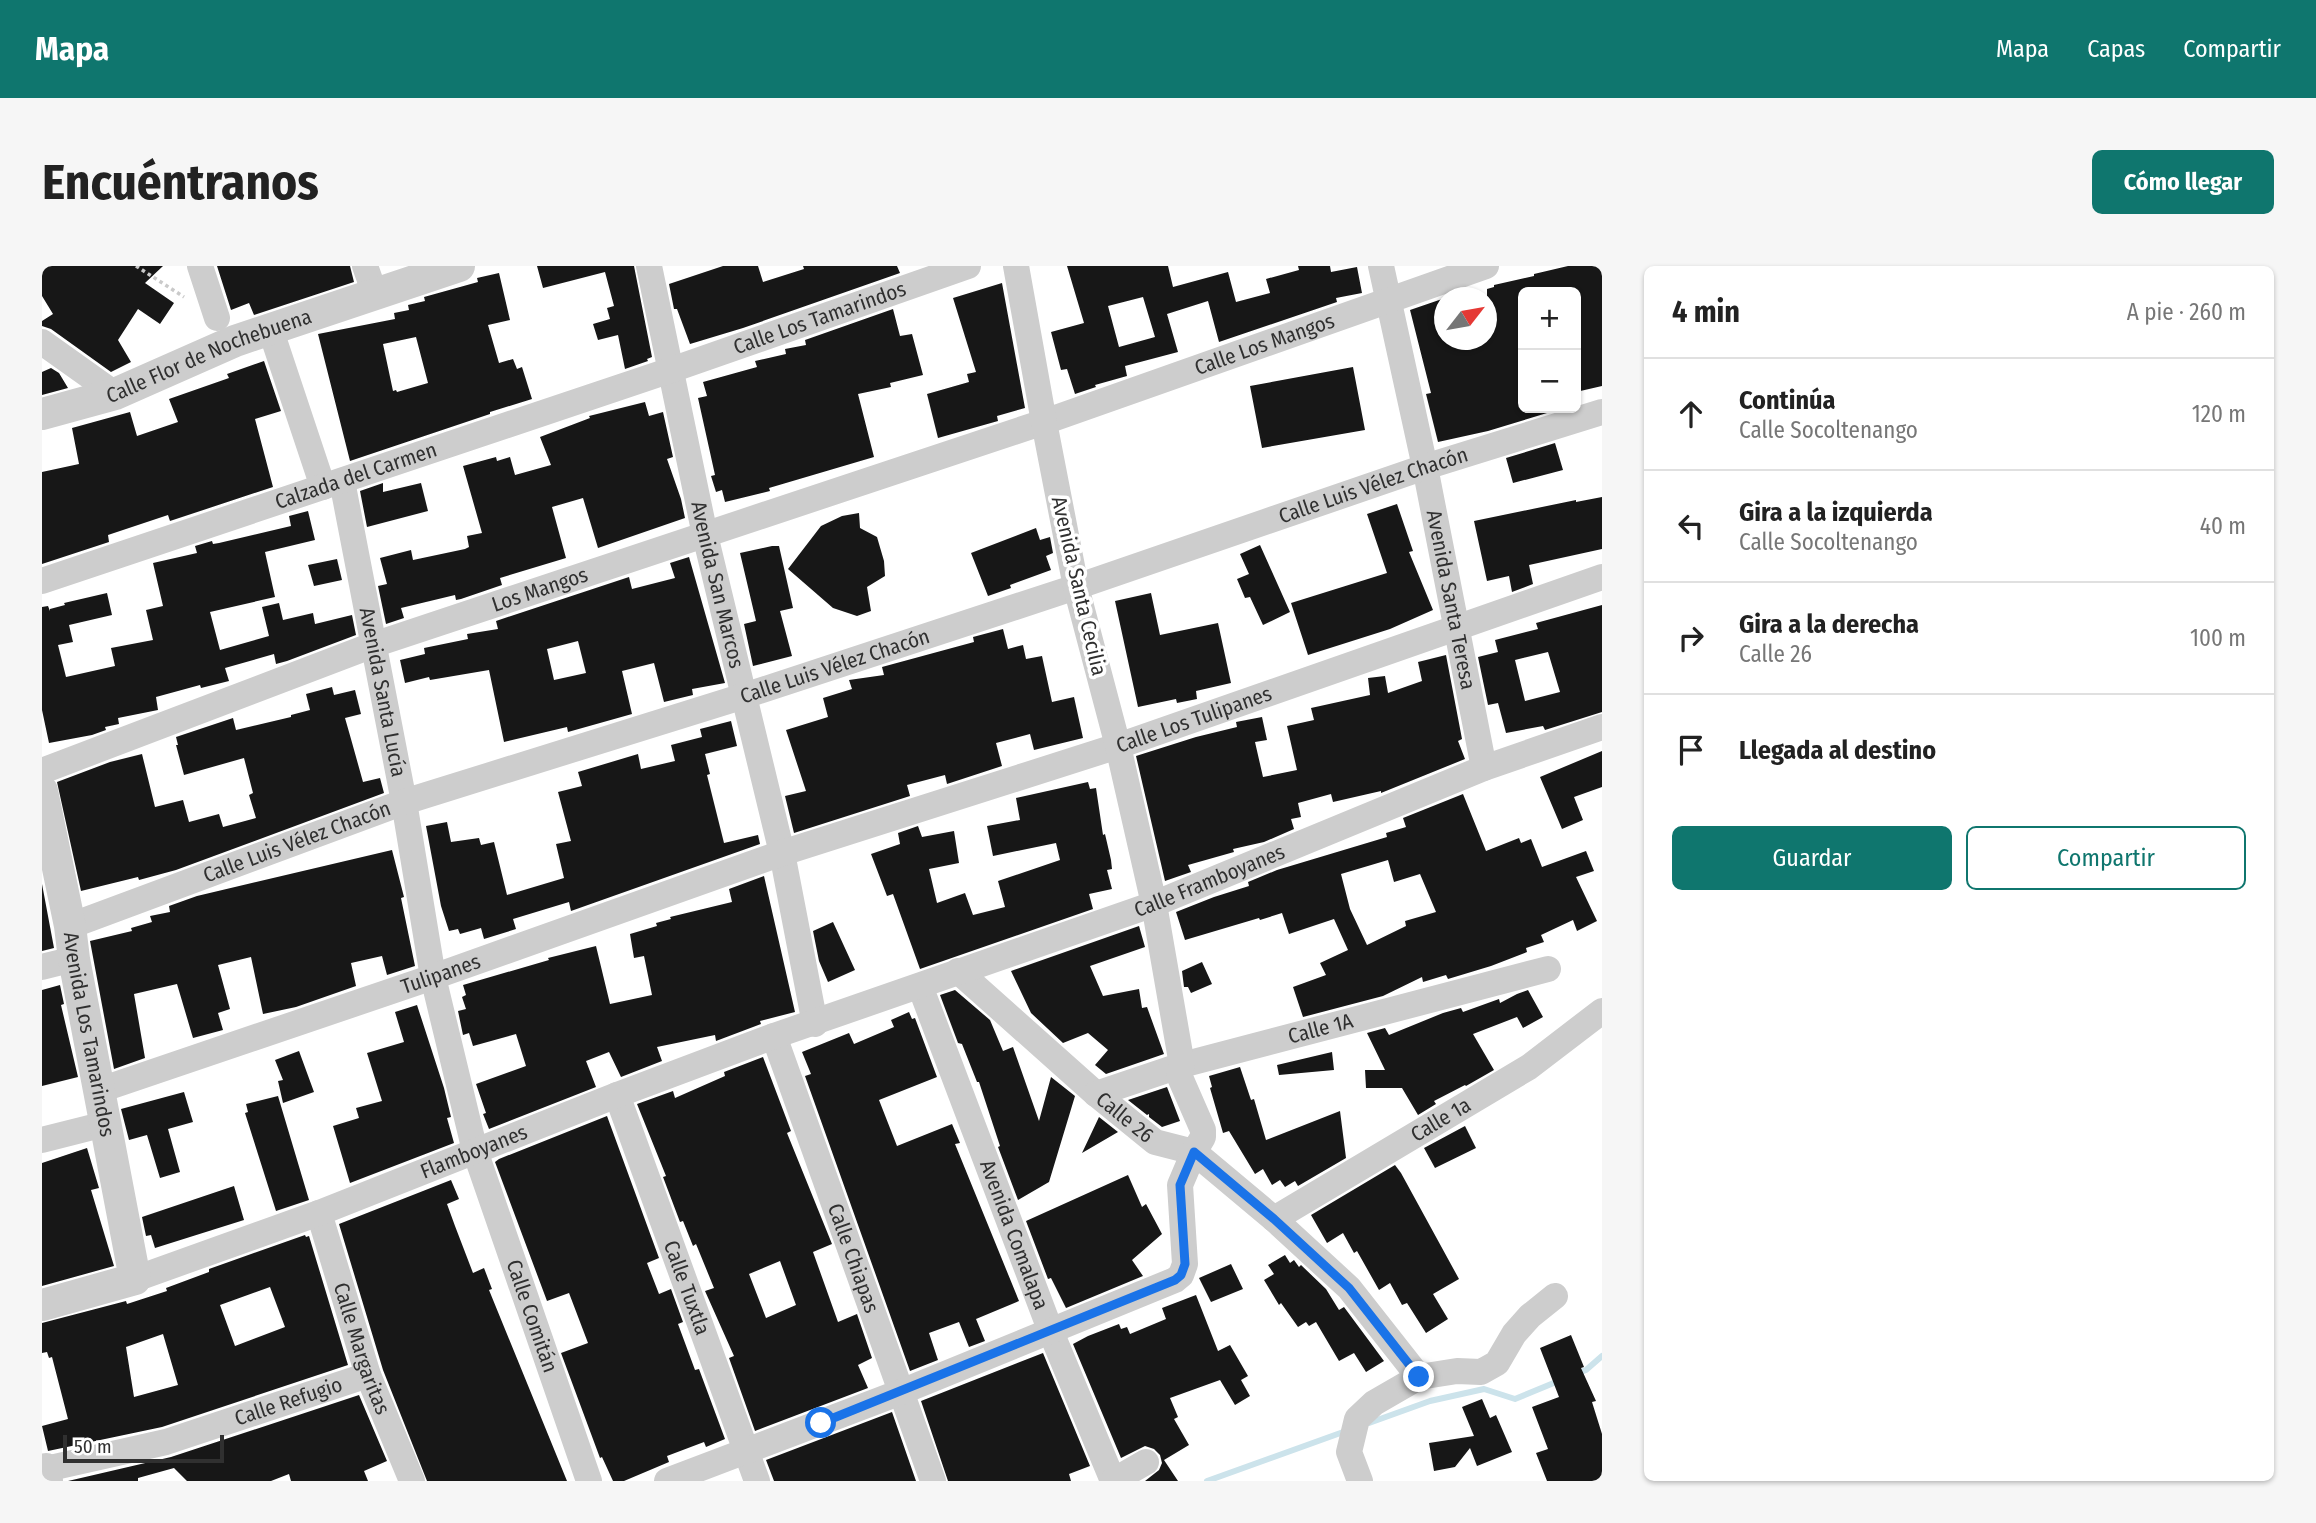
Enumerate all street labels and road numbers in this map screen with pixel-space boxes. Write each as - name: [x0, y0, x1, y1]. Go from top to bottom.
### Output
- street label: Calle Los Tamarindos: [730, 276, 909, 360]
- street label: Calle Flor de Nochebuena: [103, 303, 315, 409]
- street label: Calle Los Mangos: [1191, 308, 1338, 381]
- street label: Calzada del Carmen: [272, 437, 440, 515]
- street label: Calle Luis Vélez Chacón: [1275, 441, 1471, 529]
- street label: Avenida Santa Cecilia: [1046, 494, 1112, 678]
- street label: Avenida San Marcos: [685, 499, 750, 671]
- street label: Avenida Santa Teresa: [1421, 508, 1481, 692]
- street label: Los Mangos: [488, 561, 591, 618]
- street label: Avenida Santa Lucía: [354, 605, 412, 779]
- street label: Calle Luis Vélez Chacón: [737, 623, 933, 709]
- street label: Calle Los Tulipanes: [1113, 680, 1275, 759]
- street label: Calle Luis Vélez Chacón: [199, 795, 394, 888]
- street label: Calle Framboyanes: [1131, 839, 1289, 923]
- street label: Avenida Los Tamarindos: [58, 931, 121, 1139]
- street label: Tulipanes: [398, 948, 484, 1000]
- street label: Calle 1A: [1285, 1008, 1356, 1050]
- street label: Calle 26: [1091, 1086, 1159, 1149]
- street label: Calle 1a: [1406, 1092, 1475, 1148]
- street label: Flamboyanes: [417, 1119, 531, 1185]
- street label: Avenida Comalapa: [974, 1156, 1054, 1313]
- street label: Calle Chiapas: [822, 1200, 885, 1316]
- street label: Calle Tuxtla: [658, 1237, 716, 1338]
- street label: Calle Comitán: [501, 1256, 564, 1376]
- street label: Calle Margaritas: [328, 1279, 396, 1418]
- street label: Calle Refugio: [231, 1371, 346, 1431]

